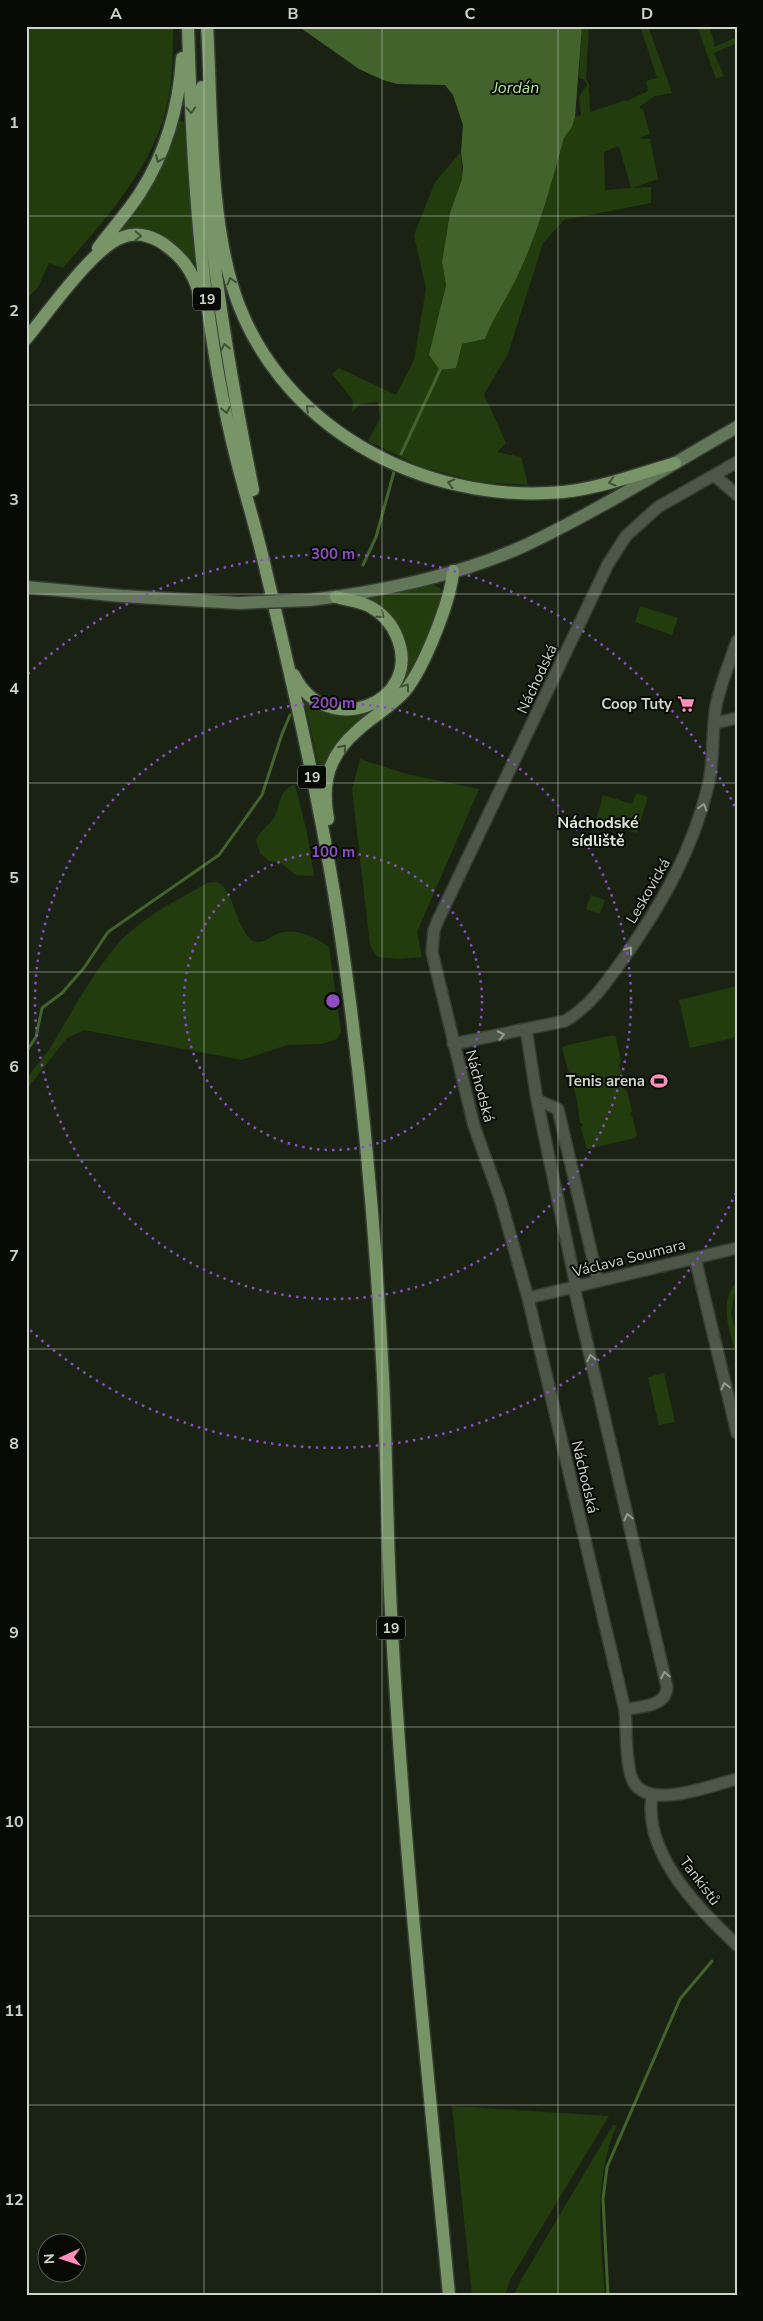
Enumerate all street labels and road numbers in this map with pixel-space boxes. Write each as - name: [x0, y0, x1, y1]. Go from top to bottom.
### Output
- road number: 19: [193, 288, 221, 310]
- street label: Náchodská: [512, 641, 562, 717]
- road number: 19: [298, 766, 326, 789]
- street label: Leskovická: [621, 855, 675, 927]
- street label: Náchodská: [461, 1048, 499, 1124]
- street label: Václava Soumara: [569, 1234, 688, 1282]
- street label: Náchodská: [567, 1439, 603, 1515]
- road number: 19: [377, 1616, 405, 1640]
- street label: Tankistů: [675, 1853, 725, 1909]

